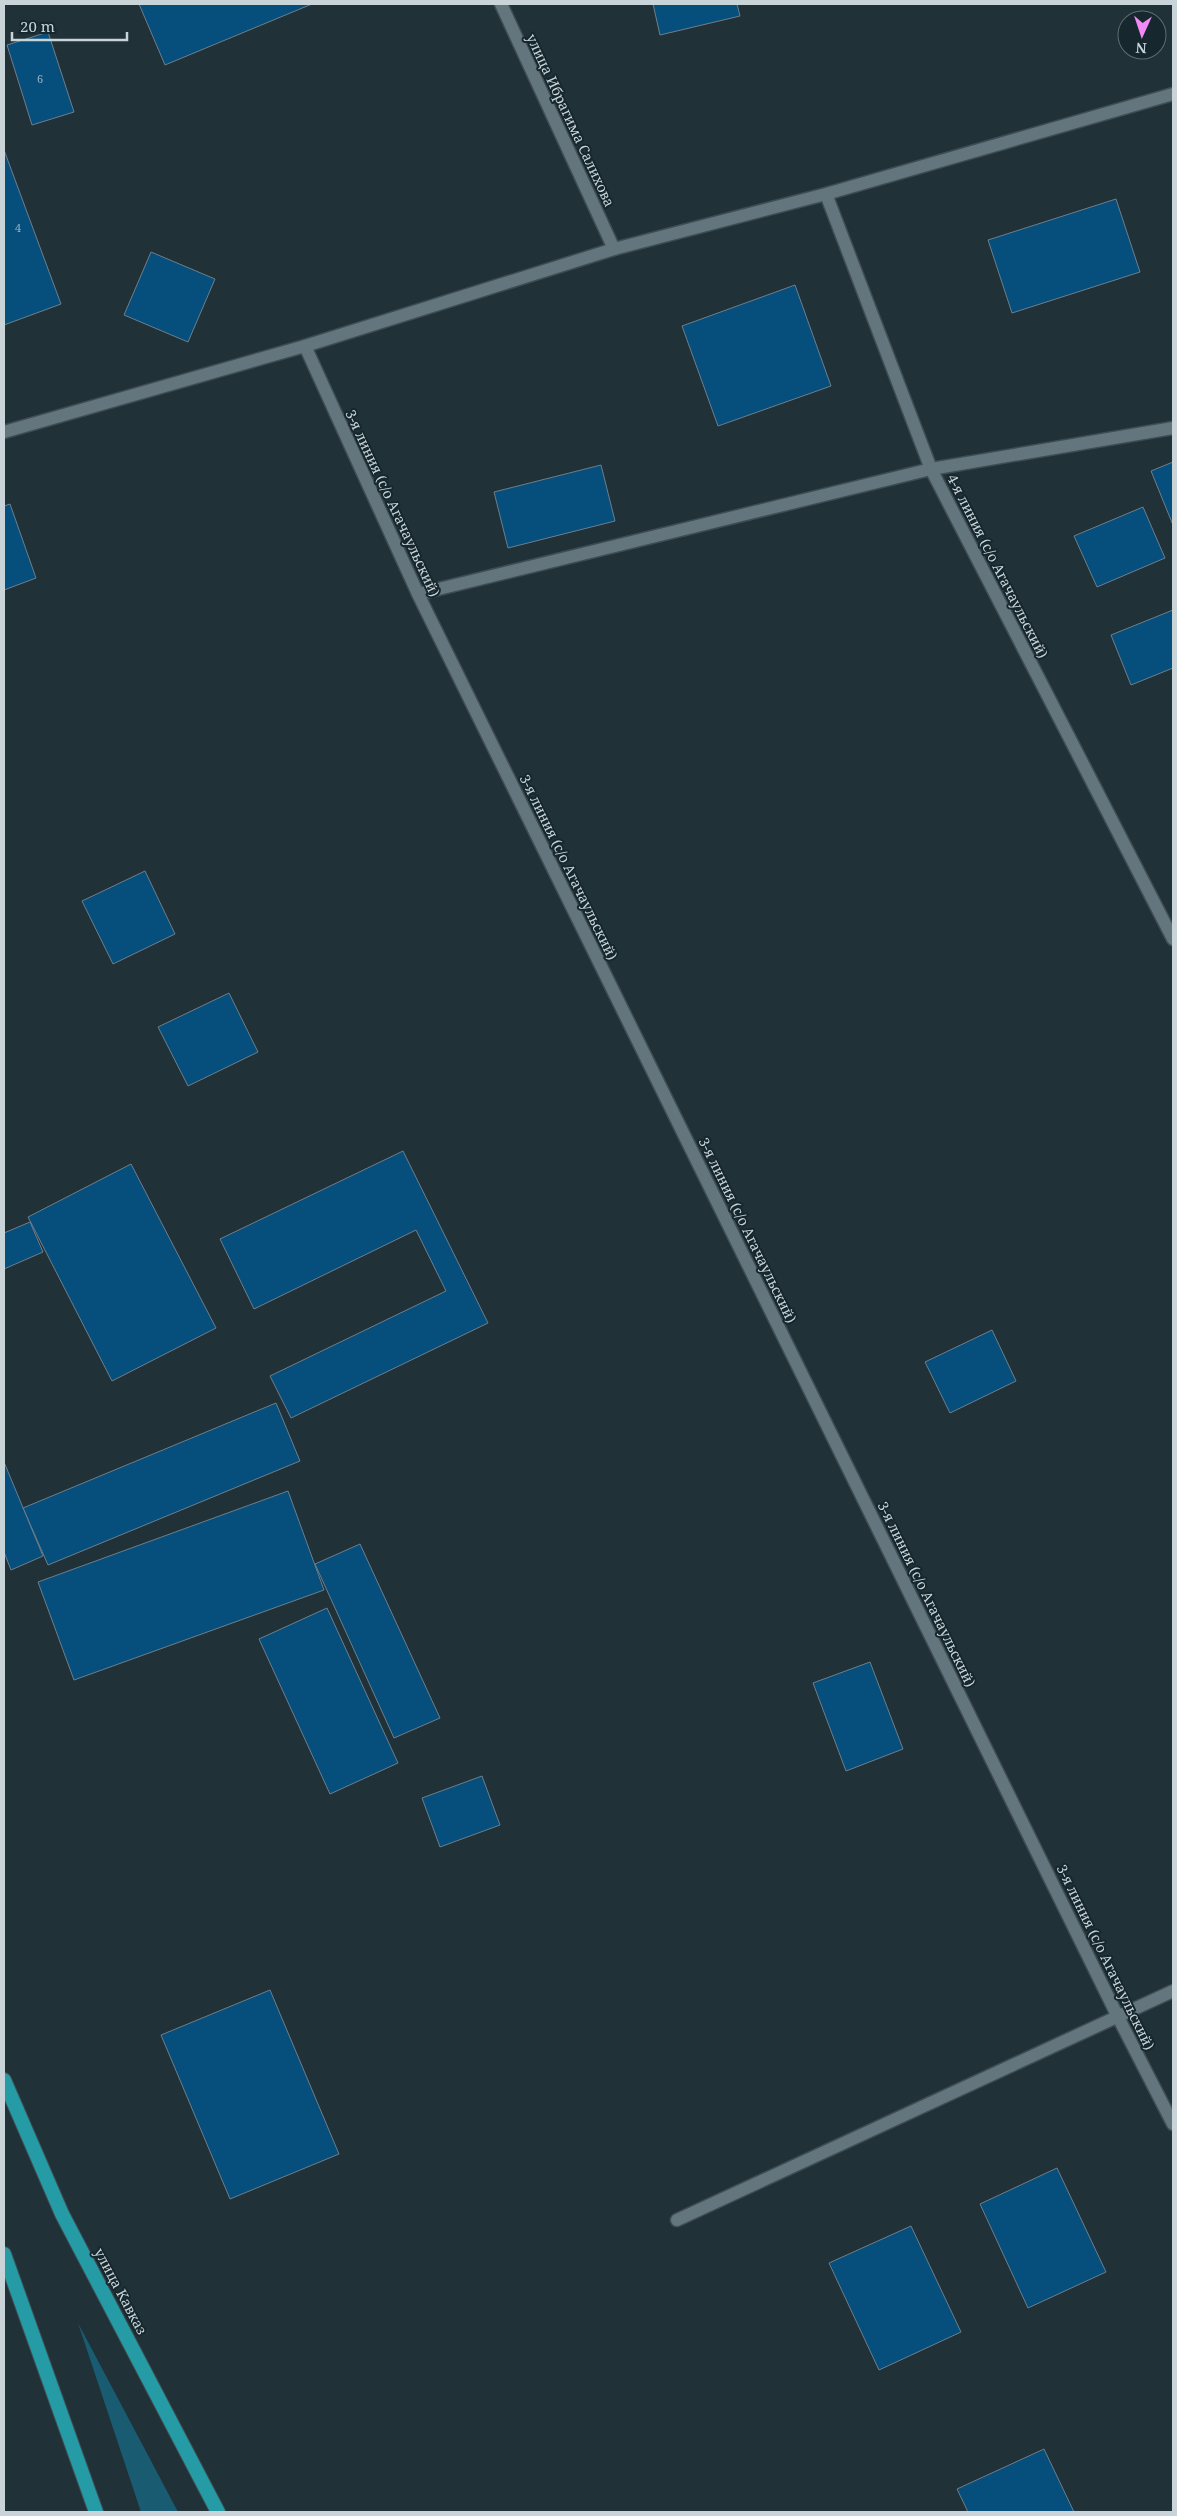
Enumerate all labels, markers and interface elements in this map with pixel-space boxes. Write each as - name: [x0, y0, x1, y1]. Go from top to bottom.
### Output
- scale bar: [12, 10, 128, 42]
- north arrow: [1117, 10, 1167, 60]
- text: 20 m: [20, 16, 55, 36]
- street label: улица Ибрагима Салихова: [522, 30, 620, 210]
- text: N: [1135, 39, 1147, 58]
- house number: 6: [37, 71, 43, 86]
- house number: 4: [15, 220, 21, 235]
- street label: 3-я линия (с/о Агачаульский): [341, 406, 445, 600]
- street label: 4-я линия (с/о Агачаульский): [943, 471, 1053, 661]
- street label: 3-я линия (с/о Агачаульский): [516, 771, 622, 963]
- street label: 3-я линия (с/о Агачаульский): [695, 1134, 801, 1326]
- street label: 3-я линия (с/о Агачаульский): [874, 1498, 980, 1690]
- street label: 3-я линия (с/о Агачаульский): [1053, 1861, 1159, 2053]
- street label: улица Кавказ: [90, 2244, 152, 2338]

